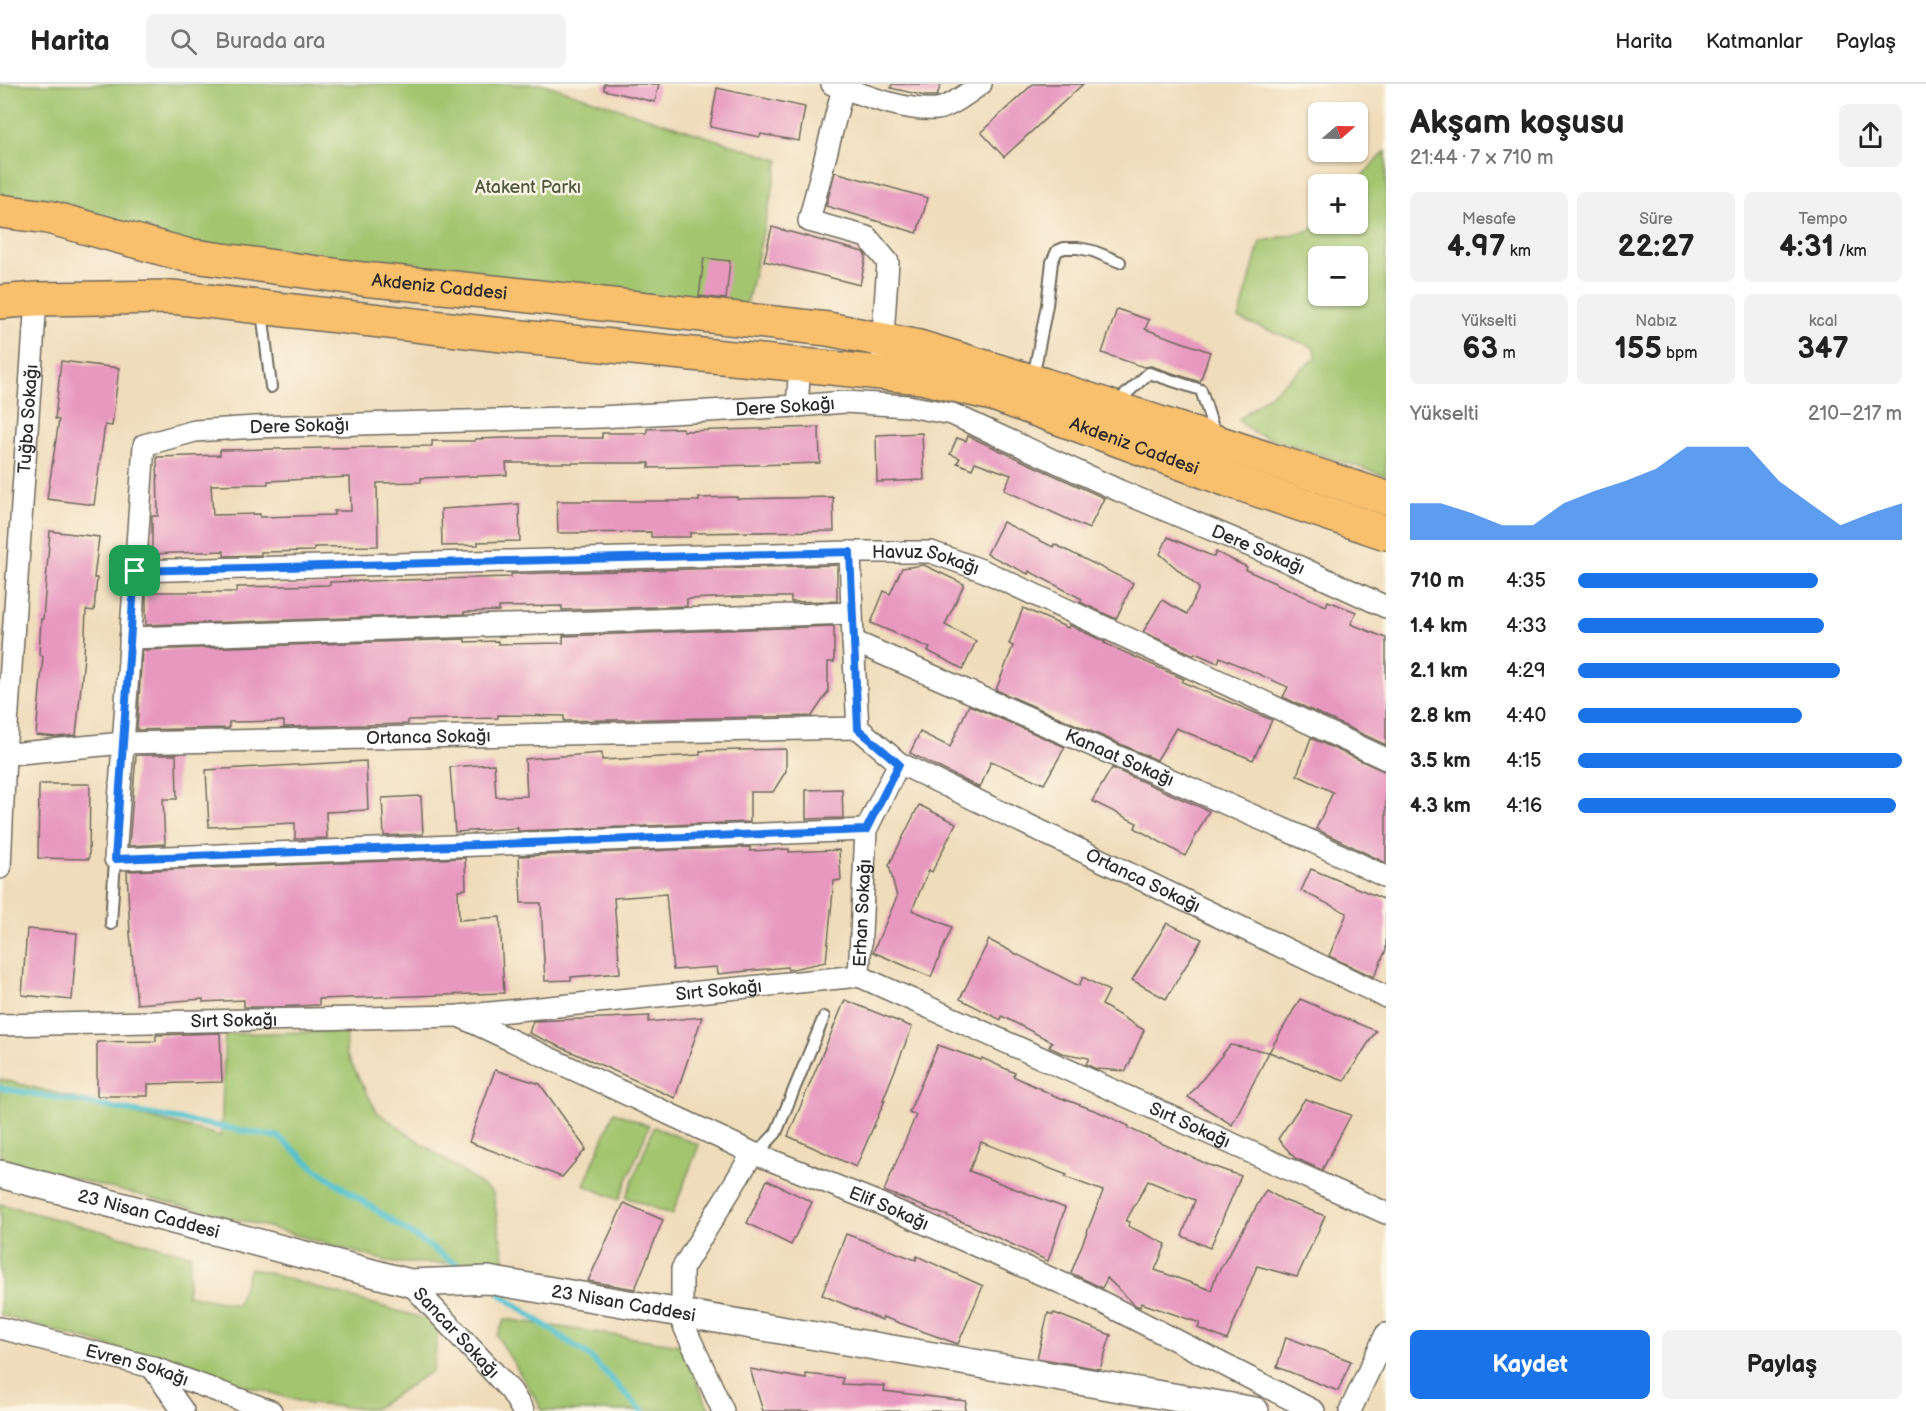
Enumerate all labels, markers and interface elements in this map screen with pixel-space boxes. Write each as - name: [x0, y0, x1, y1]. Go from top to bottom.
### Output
- search box: [146, 14, 566, 68]
- text: Harita: [30, 25, 110, 58]
- icon: search: [167, 25, 200, 58]
- text: Burada ara: [215, 28, 326, 55]
- text: Harita: [1615, 29, 1673, 54]
- text: Katmanlar: [1706, 29, 1802, 54]
- text: Paylaş: [1835, 29, 1896, 54]
- north arrow: [1308, 102, 1368, 162]
- map controls: [1308, 102, 1368, 306]
- text: Akşam koşusu: [1410, 103, 1625, 143]
- button: share: [1839, 104, 1902, 167]
- text: 21:44 · 7 × 710 m: [1410, 146, 1554, 170]
- button: +: [1308, 174, 1368, 234]
- park label: Atakent Parkı: [475, 177, 581, 198]
- text: Mesafe: [1462, 210, 1516, 229]
- text: Süre: [1639, 210, 1673, 229]
- text: Tempo: [1798, 210, 1848, 229]
- text: 4.97: [1447, 229, 1506, 265]
- text: 22:27: [1618, 229, 1694, 265]
- text: 4:31: [1779, 229, 1834, 265]
- text: km: [1506, 242, 1531, 261]
- text: /km: [1834, 242, 1867, 261]
- button: −: [1308, 246, 1368, 306]
- street label: Akdeniz Caddesi: [371, 270, 508, 304]
- text: Yükselti: [1461, 312, 1517, 331]
- text: Nabız: [1635, 312, 1677, 331]
- text: kcal: [1809, 312, 1837, 331]
- text: 63: [1462, 331, 1498, 367]
- text: 155: [1614, 331, 1662, 367]
- text: 347: [1797, 331, 1849, 367]
- text: m: [1498, 344, 1516, 363]
- text: bpm: [1662, 344, 1698, 363]
- street label: Tuğba Sokağı: [14, 364, 43, 474]
- street label: Dere Sokağı: [735, 393, 835, 420]
- text: Yükselti: [1410, 402, 1479, 426]
- text: 210–217 m: [1808, 402, 1902, 426]
- street label: Akdeniz Caddesi: [1067, 413, 1202, 479]
- street label: Dere Sokağı: [249, 414, 349, 438]
- street label: Dere Sokağı: [1208, 521, 1308, 579]
- street label: Havuz Sokağı: [872, 541, 982, 579]
- pin: [109, 545, 160, 596]
- icon: arrive: [118, 554, 151, 587]
- text: 710 m: [1410, 569, 1464, 593]
- text: 4:35: [1506, 569, 1546, 593]
- text: 1.4 km: [1410, 614, 1468, 638]
- text: 4:33: [1506, 614, 1547, 638]
- text: 2.1 km: [1410, 659, 1468, 683]
- text: 4:29: [1506, 659, 1546, 683]
- text: 2.8 km: [1410, 704, 1471, 728]
- text: 4:40: [1506, 704, 1546, 728]
- street label: Ortanca Sokağı: [366, 725, 491, 749]
- street label: Kanaat Sokağı: [1062, 725, 1177, 791]
- text: 3.5 km: [1410, 749, 1471, 773]
- text: 4:15: [1506, 749, 1541, 773]
- text: 4.3 km: [1410, 794, 1471, 818]
- text: 4:16: [1506, 794, 1542, 818]
- street label: Ortanca Sokağı: [1082, 844, 1204, 917]
- street label: Erhan Sokağı: [849, 859, 876, 967]
- street label: Sırt Sokağı: [675, 976, 763, 1005]
- street label: Sırt Sokağı: [191, 1010, 277, 1032]
- street label: Sırt Sokağı: [1146, 1098, 1233, 1153]
- street label: Elif Sokağı: [846, 1182, 932, 1235]
- street label: 23 Nisan Caddesi: [76, 1185, 222, 1243]
- street label: 23 Nisan Caddesi: [550, 1281, 697, 1326]
- street label: Sancar Sokağı: [409, 1283, 504, 1383]
- button: Kaydet: [1410, 1330, 1650, 1399]
- button: Paylaş: [1662, 1330, 1902, 1399]
- street label: Evren Sokağı: [83, 1340, 191, 1391]

